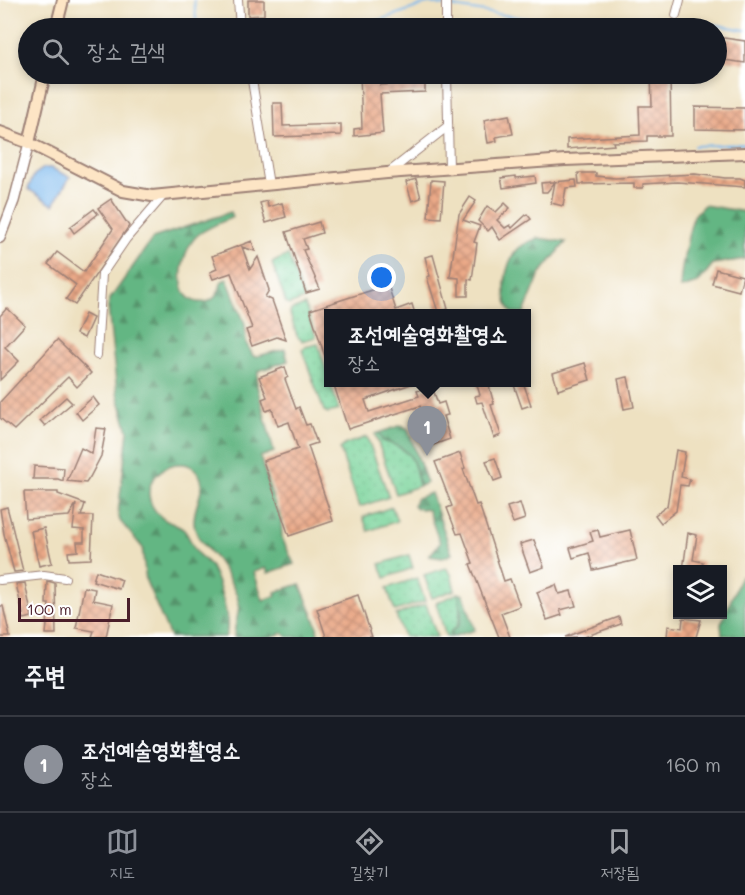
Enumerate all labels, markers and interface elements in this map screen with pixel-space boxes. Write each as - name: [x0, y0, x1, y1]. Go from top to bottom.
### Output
- search box: [18, 18, 727, 84]
- icon: search: [39, 35, 72, 68]
- text: 장소 검색: [87, 36, 165, 65]
- your location: [367, 263, 396, 292]
- popup: [324, 309, 531, 387]
- text: 조선예술영화촬영소: [348, 319, 507, 348]
- text: 장소: [348, 349, 380, 375]
- pin: 1: [408, 406, 446, 456]
- map controls: [673, 565, 727, 619]
- button: layers: [673, 565, 727, 619]
- scale bar: [18, 595, 130, 622]
- text: 100 m: [27, 598, 72, 619]
- text: 주변: [24, 658, 66, 692]
- text: 조선예술영화촬영소: [81, 735, 240, 764]
- text: 1: [39, 751, 48, 777]
- text: 160 m: [665, 751, 721, 777]
- text: 장소: [81, 765, 113, 791]
- tab: 지도: [106, 825, 139, 883]
- tab: 길찾기: [350, 825, 389, 883]
- tab: 저장됨: [601, 825, 639, 883]

